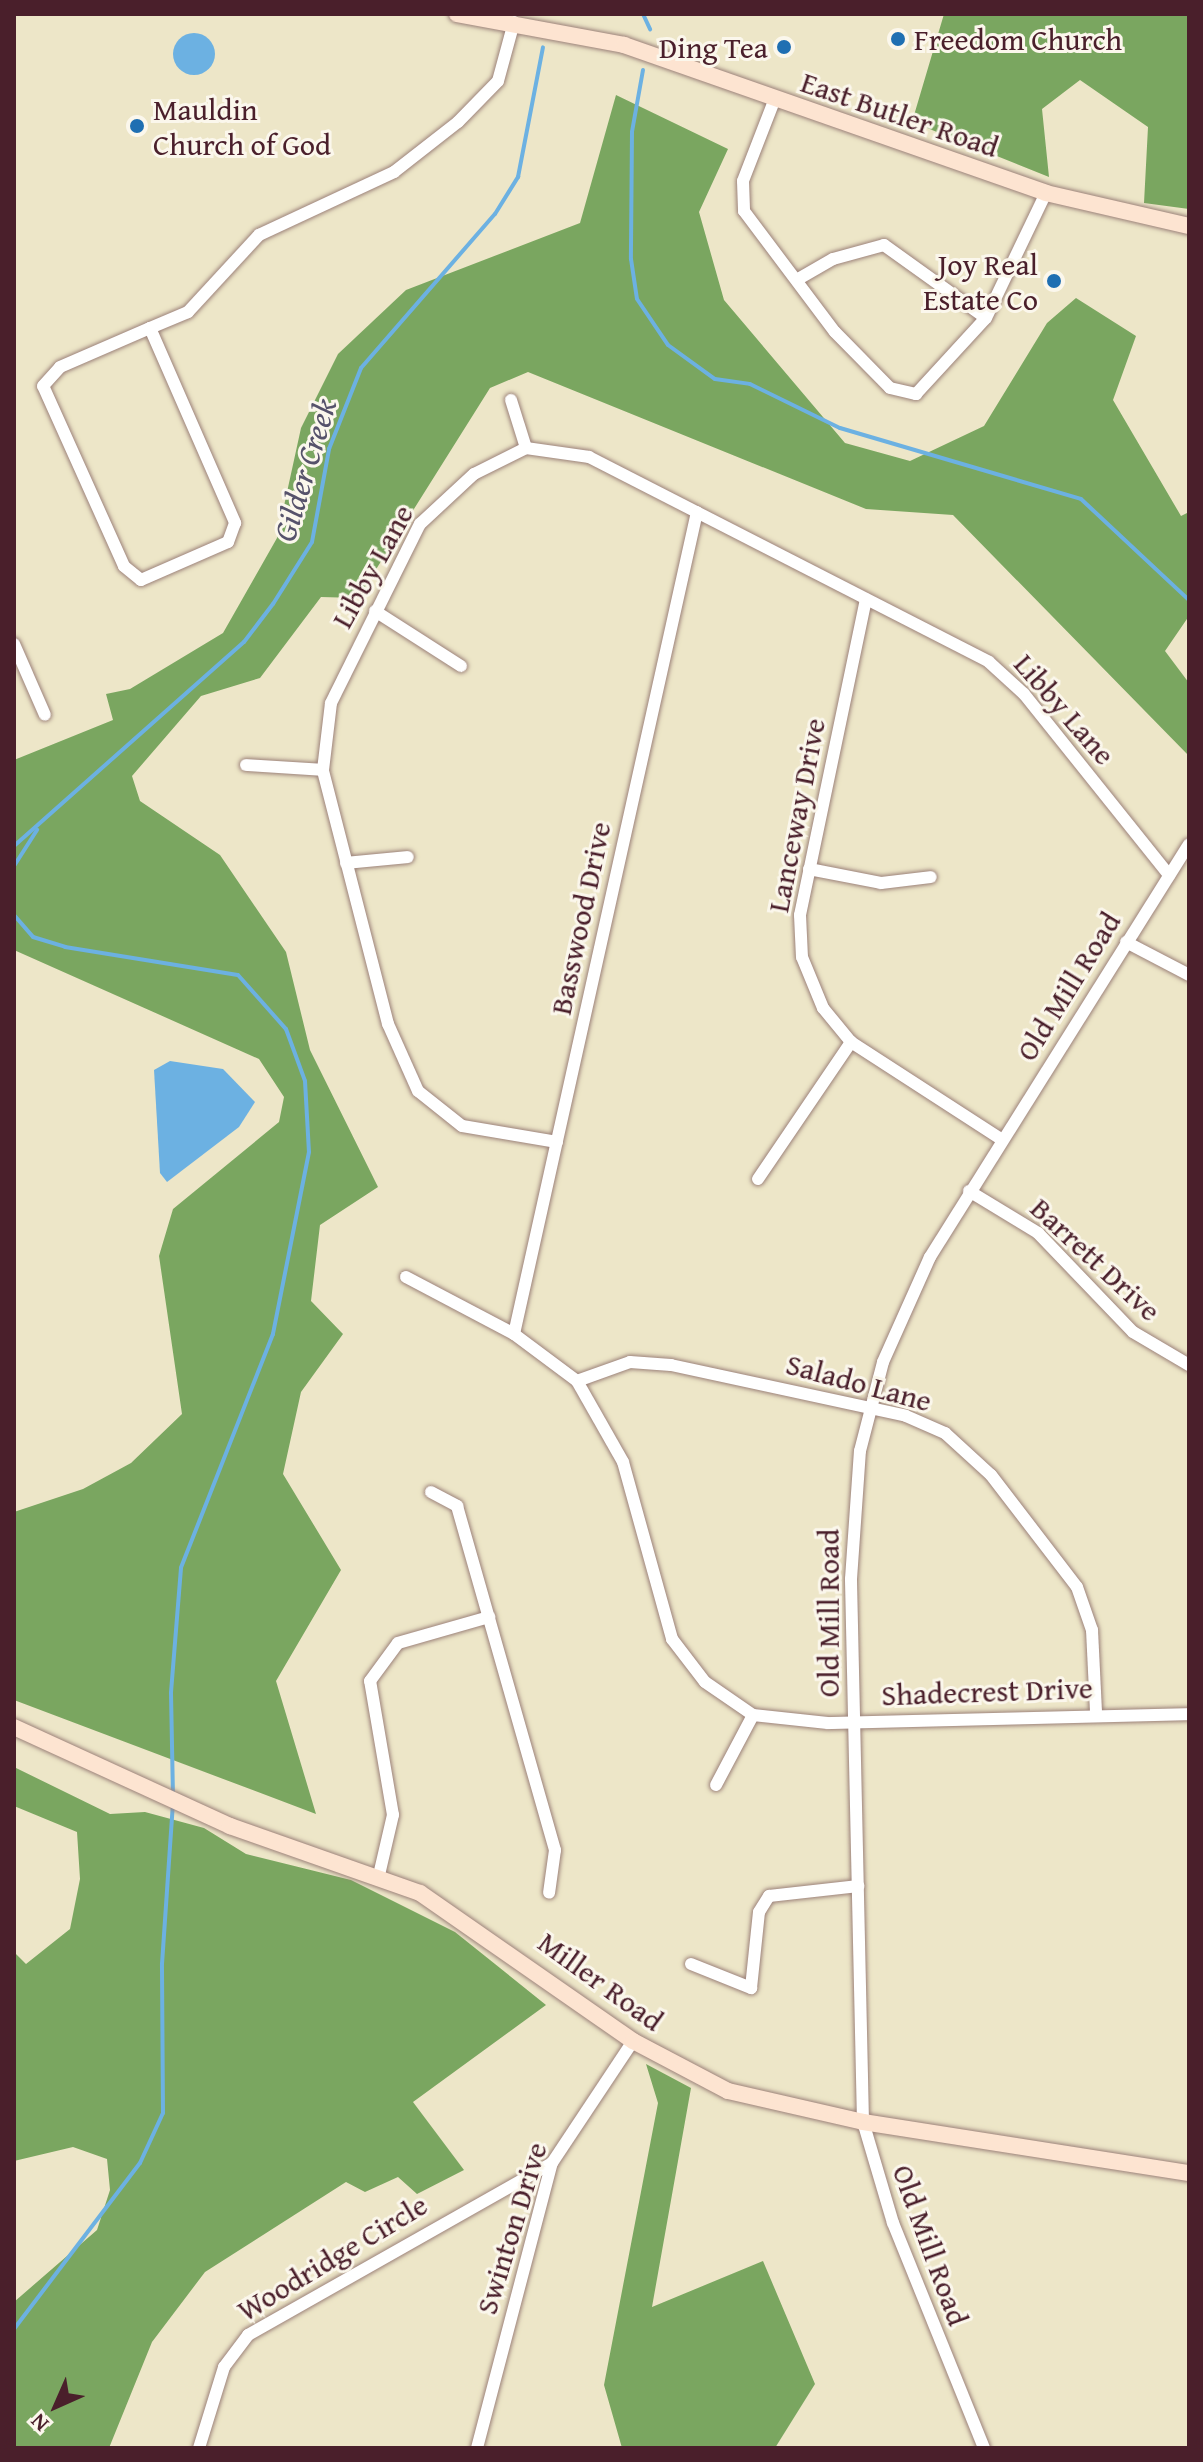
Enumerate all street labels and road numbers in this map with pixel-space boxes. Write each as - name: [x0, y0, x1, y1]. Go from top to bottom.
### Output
- street label: East Butler Road: [797, 63, 1003, 165]
- street label: Libby Lane: [323, 498, 421, 634]
- street label: Libby Lane: [1007, 646, 1123, 772]
- street label: Lanceway Drive: [760, 715, 832, 915]
- street label: Basswood Drive: [542, 818, 618, 1018]
- street label: Old Mill Road: [1008, 905, 1128, 1067]
- street label: Barrett Drive: [1024, 1190, 1168, 1328]
- street label: Salado Lane: [782, 1345, 936, 1419]
- street label: Old Mill Road: [810, 1529, 846, 1697]
- street label: Shadecrest Drive: [881, 1669, 1093, 1713]
- street label: Miller Road: [531, 1924, 671, 2038]
- street label: Swinton Drive: [468, 2138, 554, 2318]
- street label: Old Mill Road: [885, 2160, 977, 2330]
- street label: Woodridge Circle: [230, 2186, 434, 2328]

